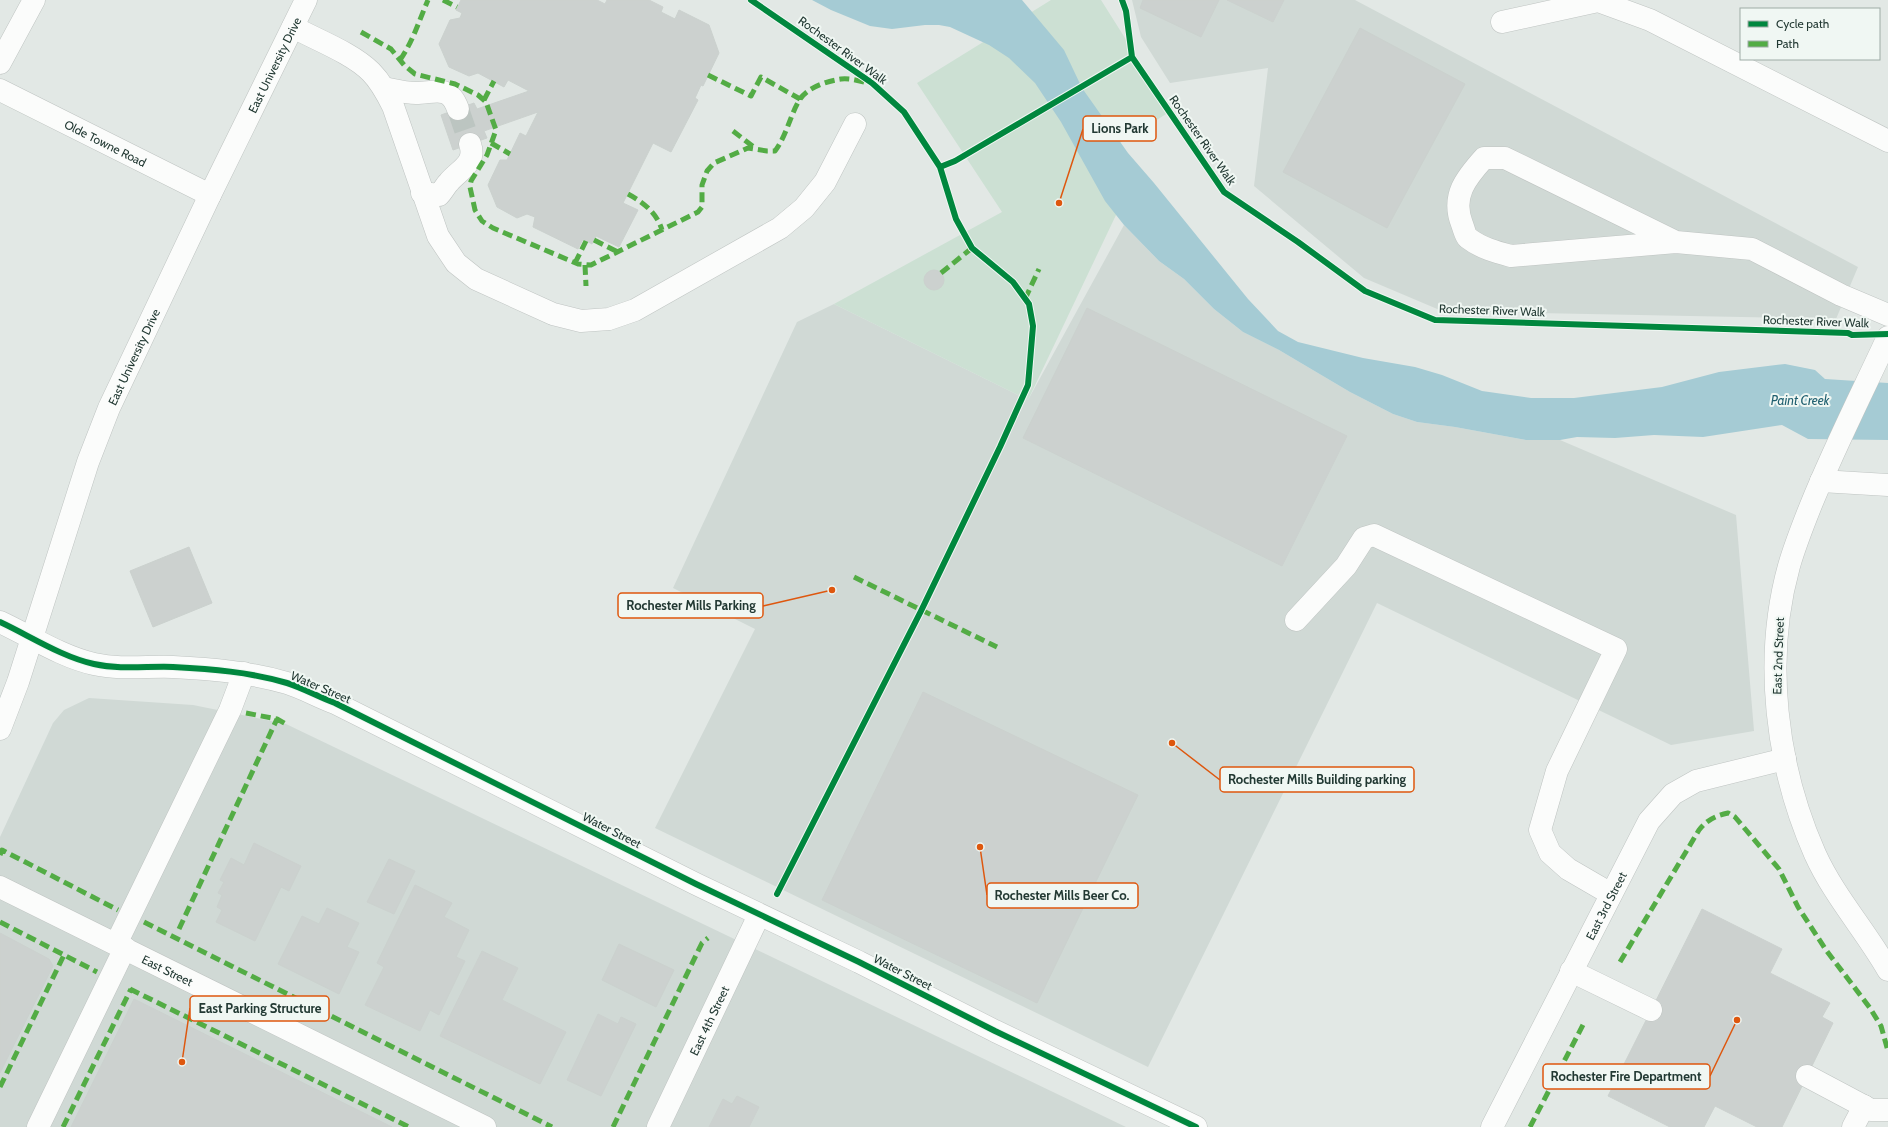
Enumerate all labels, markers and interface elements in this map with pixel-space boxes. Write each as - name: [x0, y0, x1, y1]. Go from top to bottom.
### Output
- legend: [1740, 8, 1880, 60]
- street label: Rochester River Walk: [796, 13, 891, 88]
- street label: East University Drive: [244, 14, 304, 115]
- text: Cycle path: [1776, 16, 1829, 31]
- text: Path: [1776, 36, 1799, 51]
- street label: Rochester River Walk: [1166, 92, 1240, 188]
- street label: Olde Towne Road: [62, 116, 149, 170]
- callout: Lions Park: [1083, 116, 1156, 141]
- text: Lions Park: [1091, 120, 1149, 136]
- street label: Rochester River Walk: [1439, 301, 1546, 319]
- street label: East University Drive: [104, 306, 163, 407]
- street label: Rochester River Walk: [1763, 312, 1870, 330]
- water label: Paint Creek: [1771, 392, 1830, 408]
- callout: Rochester Mills Parking: [618, 593, 763, 618]
- text: Rochester Mills Parking: [626, 597, 756, 613]
- street label: East 2nd Street: [1769, 617, 1787, 695]
- street label: Water Street: [289, 668, 353, 706]
- callout: Rochester Mills Building parking: [1220, 767, 1414, 792]
- text: Rochester Mills Building parking: [1228, 771, 1407, 787]
- street label: Water Street: [580, 809, 644, 851]
- street label: East 3rd Street: [1582, 869, 1629, 942]
- callout: Rochester Mills Beer Co.: [987, 883, 1138, 908]
- text: Rochester Mills Beer Co.: [995, 887, 1130, 903]
- street label: East Street: [140, 951, 196, 989]
- street label: Water Street: [871, 951, 935, 993]
- street label: East 4th Street: [686, 983, 732, 1058]
- callout: East Parking Structure: [190, 996, 329, 1021]
- text: East Parking Structure: [199, 1000, 322, 1016]
- callout: Rochester Fire Department: [1543, 1064, 1710, 1089]
- text: Rochester Fire Department: [1551, 1068, 1702, 1084]

